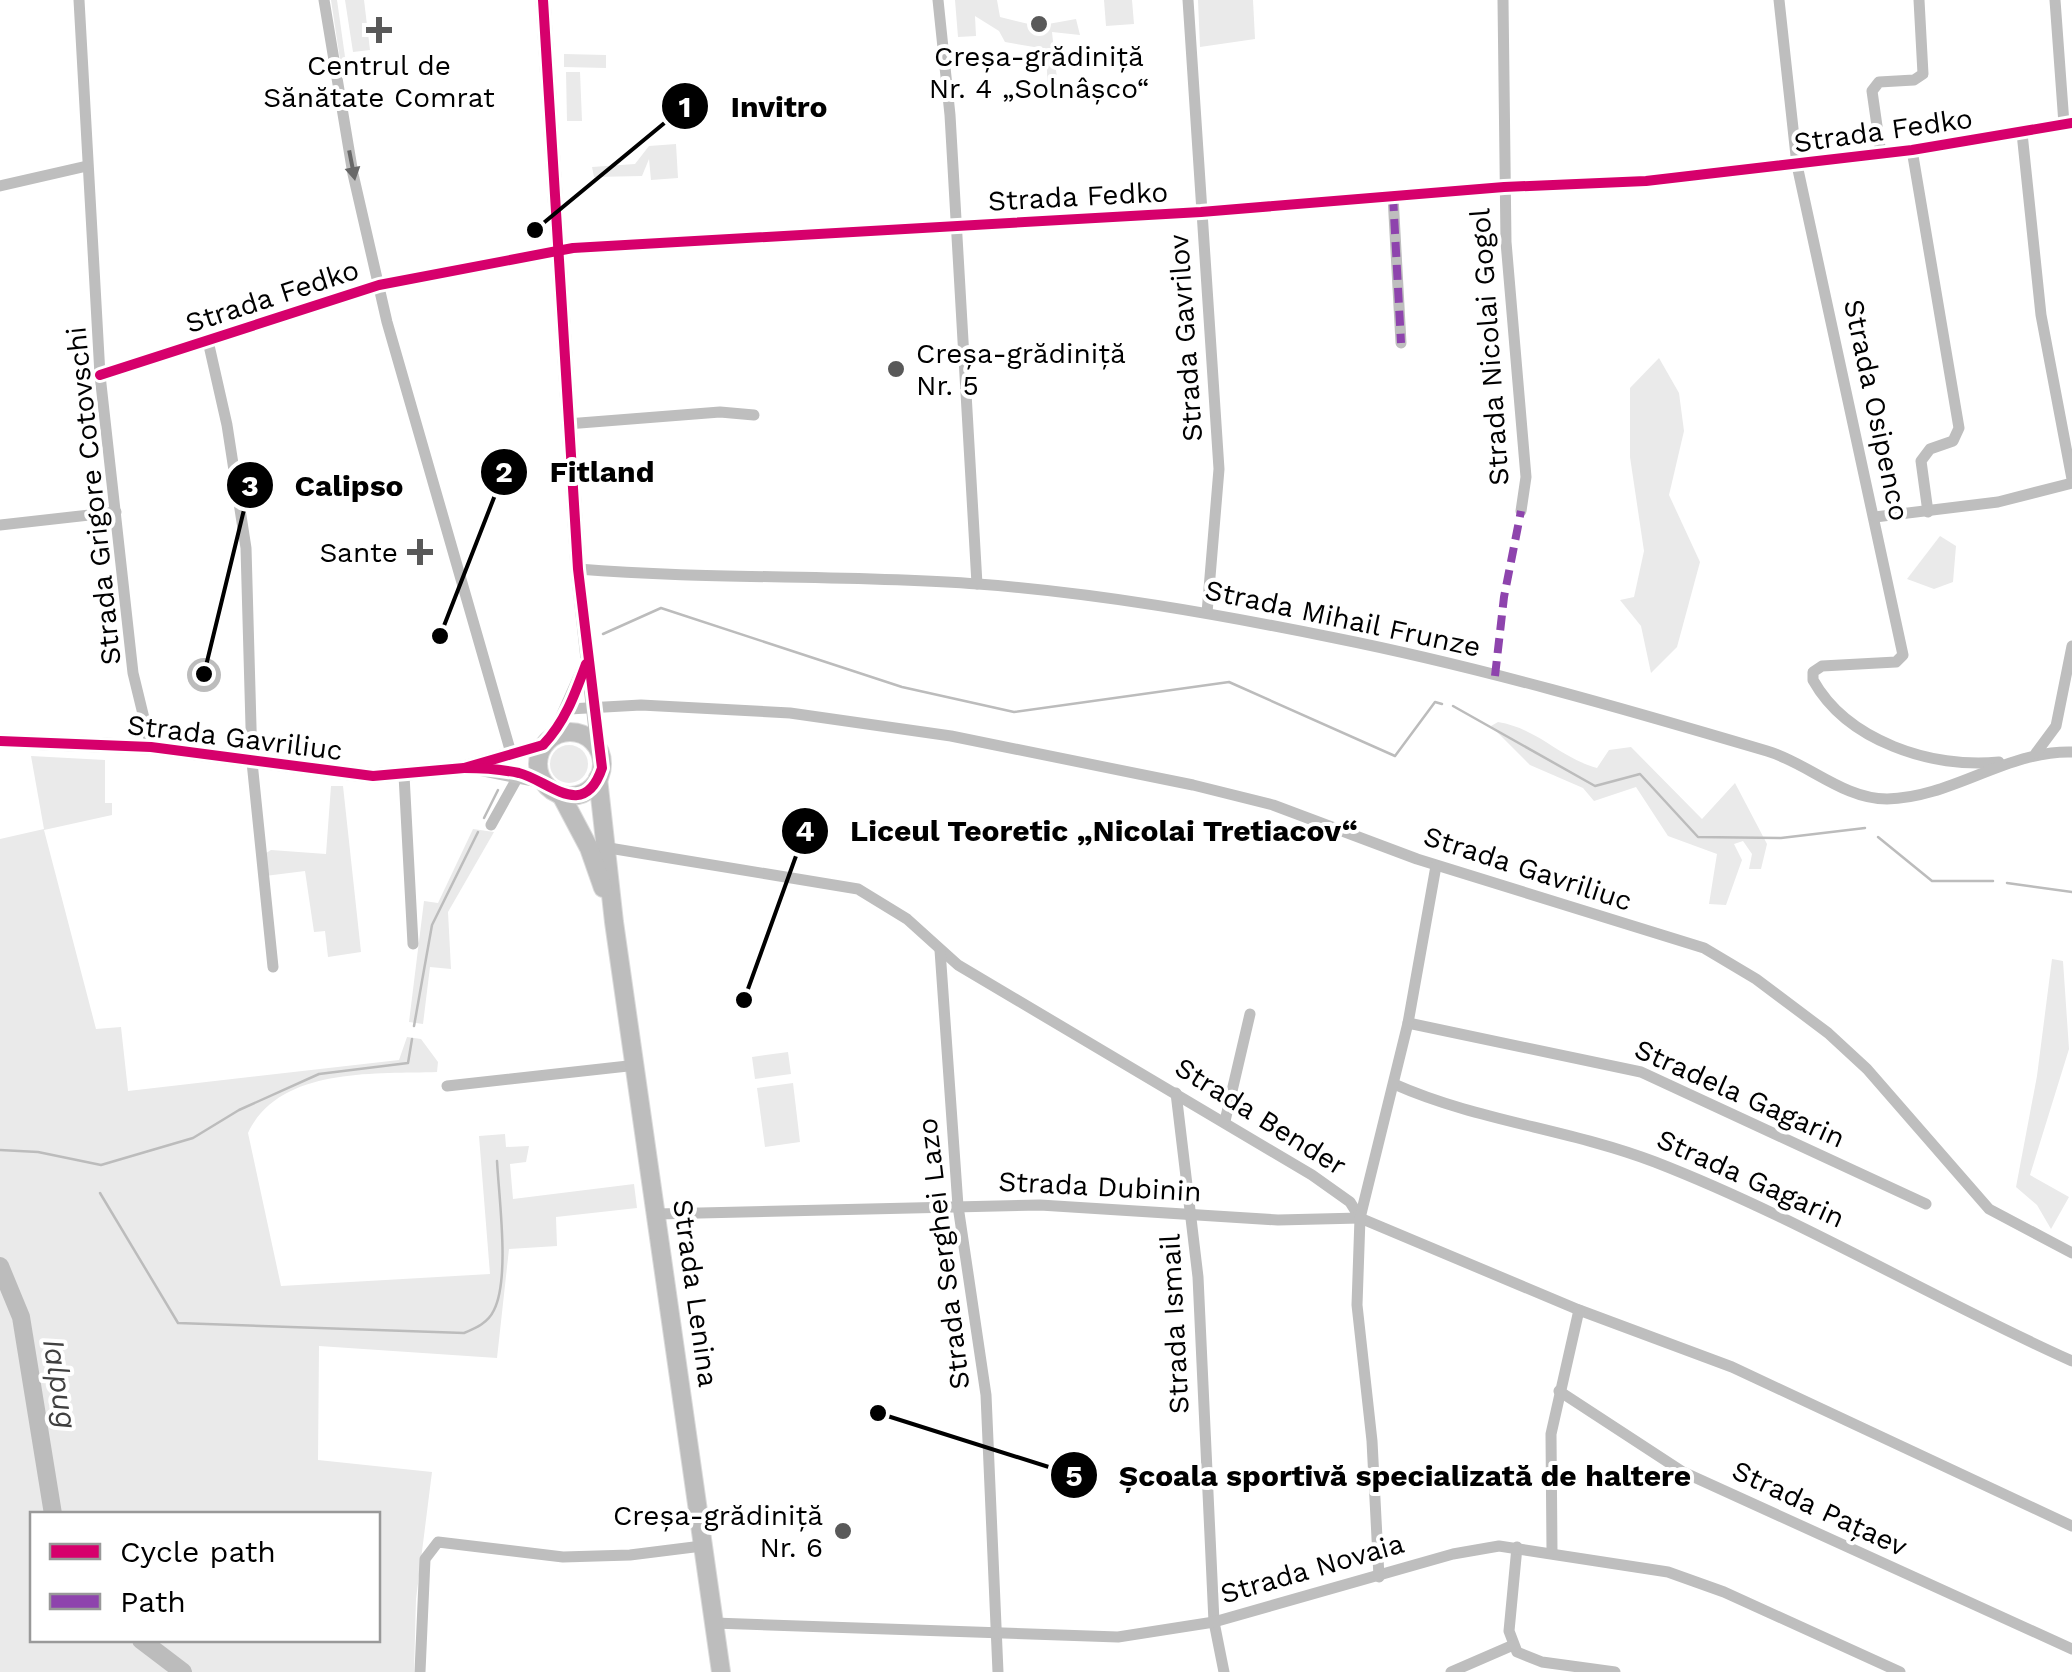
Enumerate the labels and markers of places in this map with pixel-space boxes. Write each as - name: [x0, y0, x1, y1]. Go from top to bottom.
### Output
- marker: Creșa-grădiniță Nr. 4 „Solnâșco“: [1028, 13, 1050, 35]
- marker: Centrul de Sănătate Comrat: [366, 17, 392, 43]
- place label: Creșa-grădiniță Nr. 4 „Solnâșco“: [929, 40, 1149, 105]
- place label: Centrul de Sănătate Comrat: [263, 49, 495, 114]
- callout: Invitro: [660, 76, 847, 136]
- place label: Creșa-grădiniță Nr. 5: [916, 337, 1126, 402]
- marker: Creșa-grădiniță Nr. 5: [885, 358, 907, 380]
- callout: Fitland: [479, 442, 674, 502]
- callout: Calipso: [225, 455, 424, 515]
- place label: Sante: [319, 536, 398, 569]
- marker: Sante: [407, 539, 433, 565]
- callout: Liceul Teoretic „Nicolai Tretiacov“: [780, 801, 1379, 861]
- callout: Școala sportivă specializată de haltere: [1049, 1445, 1712, 1505]
- place label: Creșa-grădiniță Nr. 6: [613, 1499, 823, 1564]
- marker: Creșa-grădiniță Nr. 6: [832, 1520, 854, 1542]

